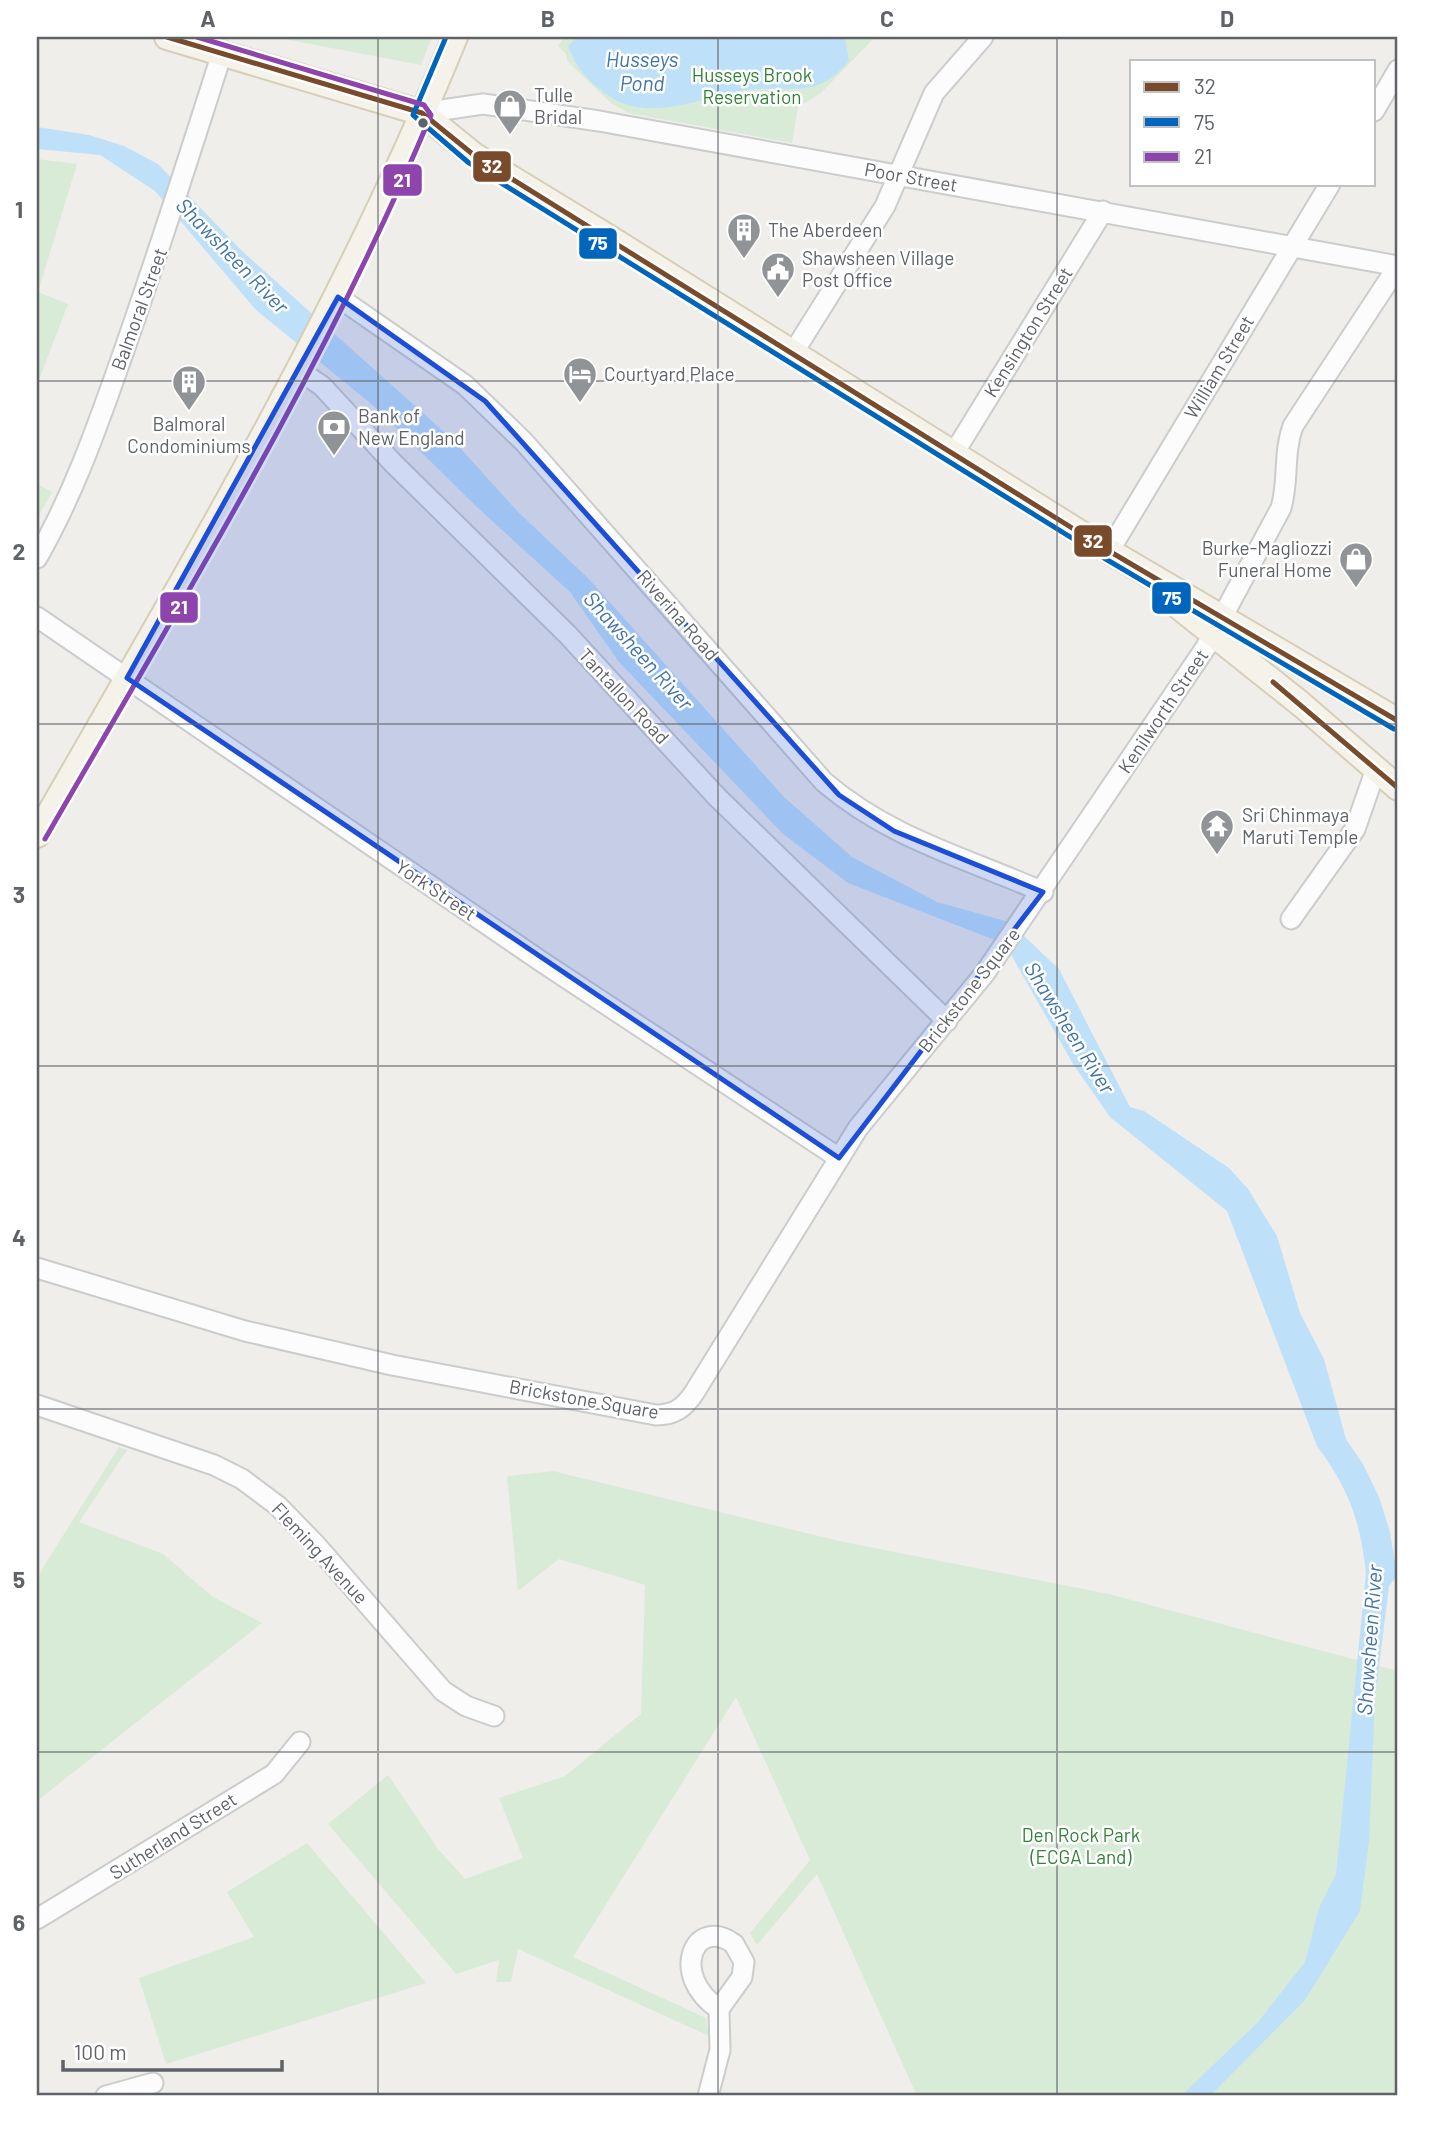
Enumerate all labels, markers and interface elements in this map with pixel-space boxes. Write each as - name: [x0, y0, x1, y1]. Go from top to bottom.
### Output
- text: A: [200, 4, 216, 32]
- text: B: [541, 4, 555, 32]
- text: C: [880, 4, 894, 32]
- text: D: [1220, 4, 1234, 32]
- water label: Husseys Pond: [606, 46, 679, 95]
- legend: [1130, 60, 1376, 186]
- park label: Husseys Brook Reservation: [692, 63, 812, 108]
- text: 32: [1194, 73, 1216, 98]
- place label: Tulle Bridal: [534, 83, 582, 128]
- shop icon: Tulle Bridal: [491, 87, 529, 136]
- text: 75: [1194, 109, 1215, 134]
- unlabelled marker: [416, 116, 430, 130]
- text: 21: [1194, 143, 1212, 168]
- line badge: 32: [472, 150, 512, 183]
- text: 32: [482, 154, 502, 177]
- street label: Poor Street: [863, 157, 959, 196]
- line badge: 21: [382, 163, 423, 197]
- text: 21: [393, 168, 411, 191]
- water label: Shawsheen River: [172, 192, 295, 318]
- text: 1: [15, 195, 23, 223]
- building icon: The Aberdeen: [725, 211, 763, 260]
- place label: The Aberdeen: [768, 218, 882, 241]
- line badge: 75: [578, 227, 618, 260]
- text: 75: [588, 231, 608, 254]
- street label: Balmoral Street: [106, 245, 171, 373]
- place label: Shawsheen Village Post Office: [802, 246, 954, 291]
- public building icon: Shawsheen Village Post Office: [759, 250, 797, 299]
- street label: Kensington Street: [978, 262, 1077, 401]
- street label: William Street: [1179, 311, 1258, 422]
- hotel icon: Courtyard Place: [561, 355, 599, 404]
- place label: Courtyard Place: [604, 362, 735, 385]
- building icon: Balmoral Condominiums: [170, 363, 208, 412]
- place label: Bank of New England: [358, 404, 465, 449]
- bank icon: Bank of New England: [315, 408, 353, 457]
- place label: Balmoral Condominiums: [127, 412, 251, 457]
- line badge: 32: [1073, 524, 1113, 558]
- text: 32: [1083, 529, 1103, 552]
- place label: Burke-Magliozzi Funeral Home: [1202, 536, 1332, 581]
- text: 2: [13, 537, 25, 565]
- shop icon: Burke-Magliozzi Funeral Home: [1337, 540, 1375, 589]
- street label: Riverina Road: [633, 565, 724, 665]
- line badge: 75: [1151, 581, 1192, 615]
- water label: Shawsheen River: [579, 586, 699, 715]
- text: 75: [1162, 586, 1182, 609]
- line badge: 21: [159, 591, 199, 624]
- text: 21: [170, 595, 188, 618]
- street label: Tantallon Road: [574, 643, 674, 748]
- street label: Kenilworth Street: [1113, 644, 1213, 777]
- place label: Sri Chinmaya Maruti Temple: [1242, 803, 1358, 848]
- temple icon: Sri Chinmaya Maruti Temple: [1198, 807, 1236, 856]
- street label: York Street: [392, 854, 481, 925]
- text: 3: [13, 880, 25, 908]
- street label: Brickstone Square: [913, 923, 1024, 1056]
- water label: Shawsheen River: [1020, 957, 1121, 1098]
- text: 4: [12, 1223, 26, 1251]
- street label: Brickstone Square: [507, 1374, 661, 1423]
- street label: Fleming Avenue: [267, 1497, 373, 1608]
- water label: Shawsheen River: [1351, 1563, 1386, 1716]
- text: 5: [13, 1565, 25, 1593]
- street label: Sutherland Street: [105, 1787, 241, 1884]
- park label: Den Rock Park (ECGA Land): [1022, 1823, 1140, 1868]
- text: 6: [13, 1908, 25, 1936]
- scale bar: [63, 2028, 282, 2072]
- text: 100 m: [74, 2039, 127, 2064]

